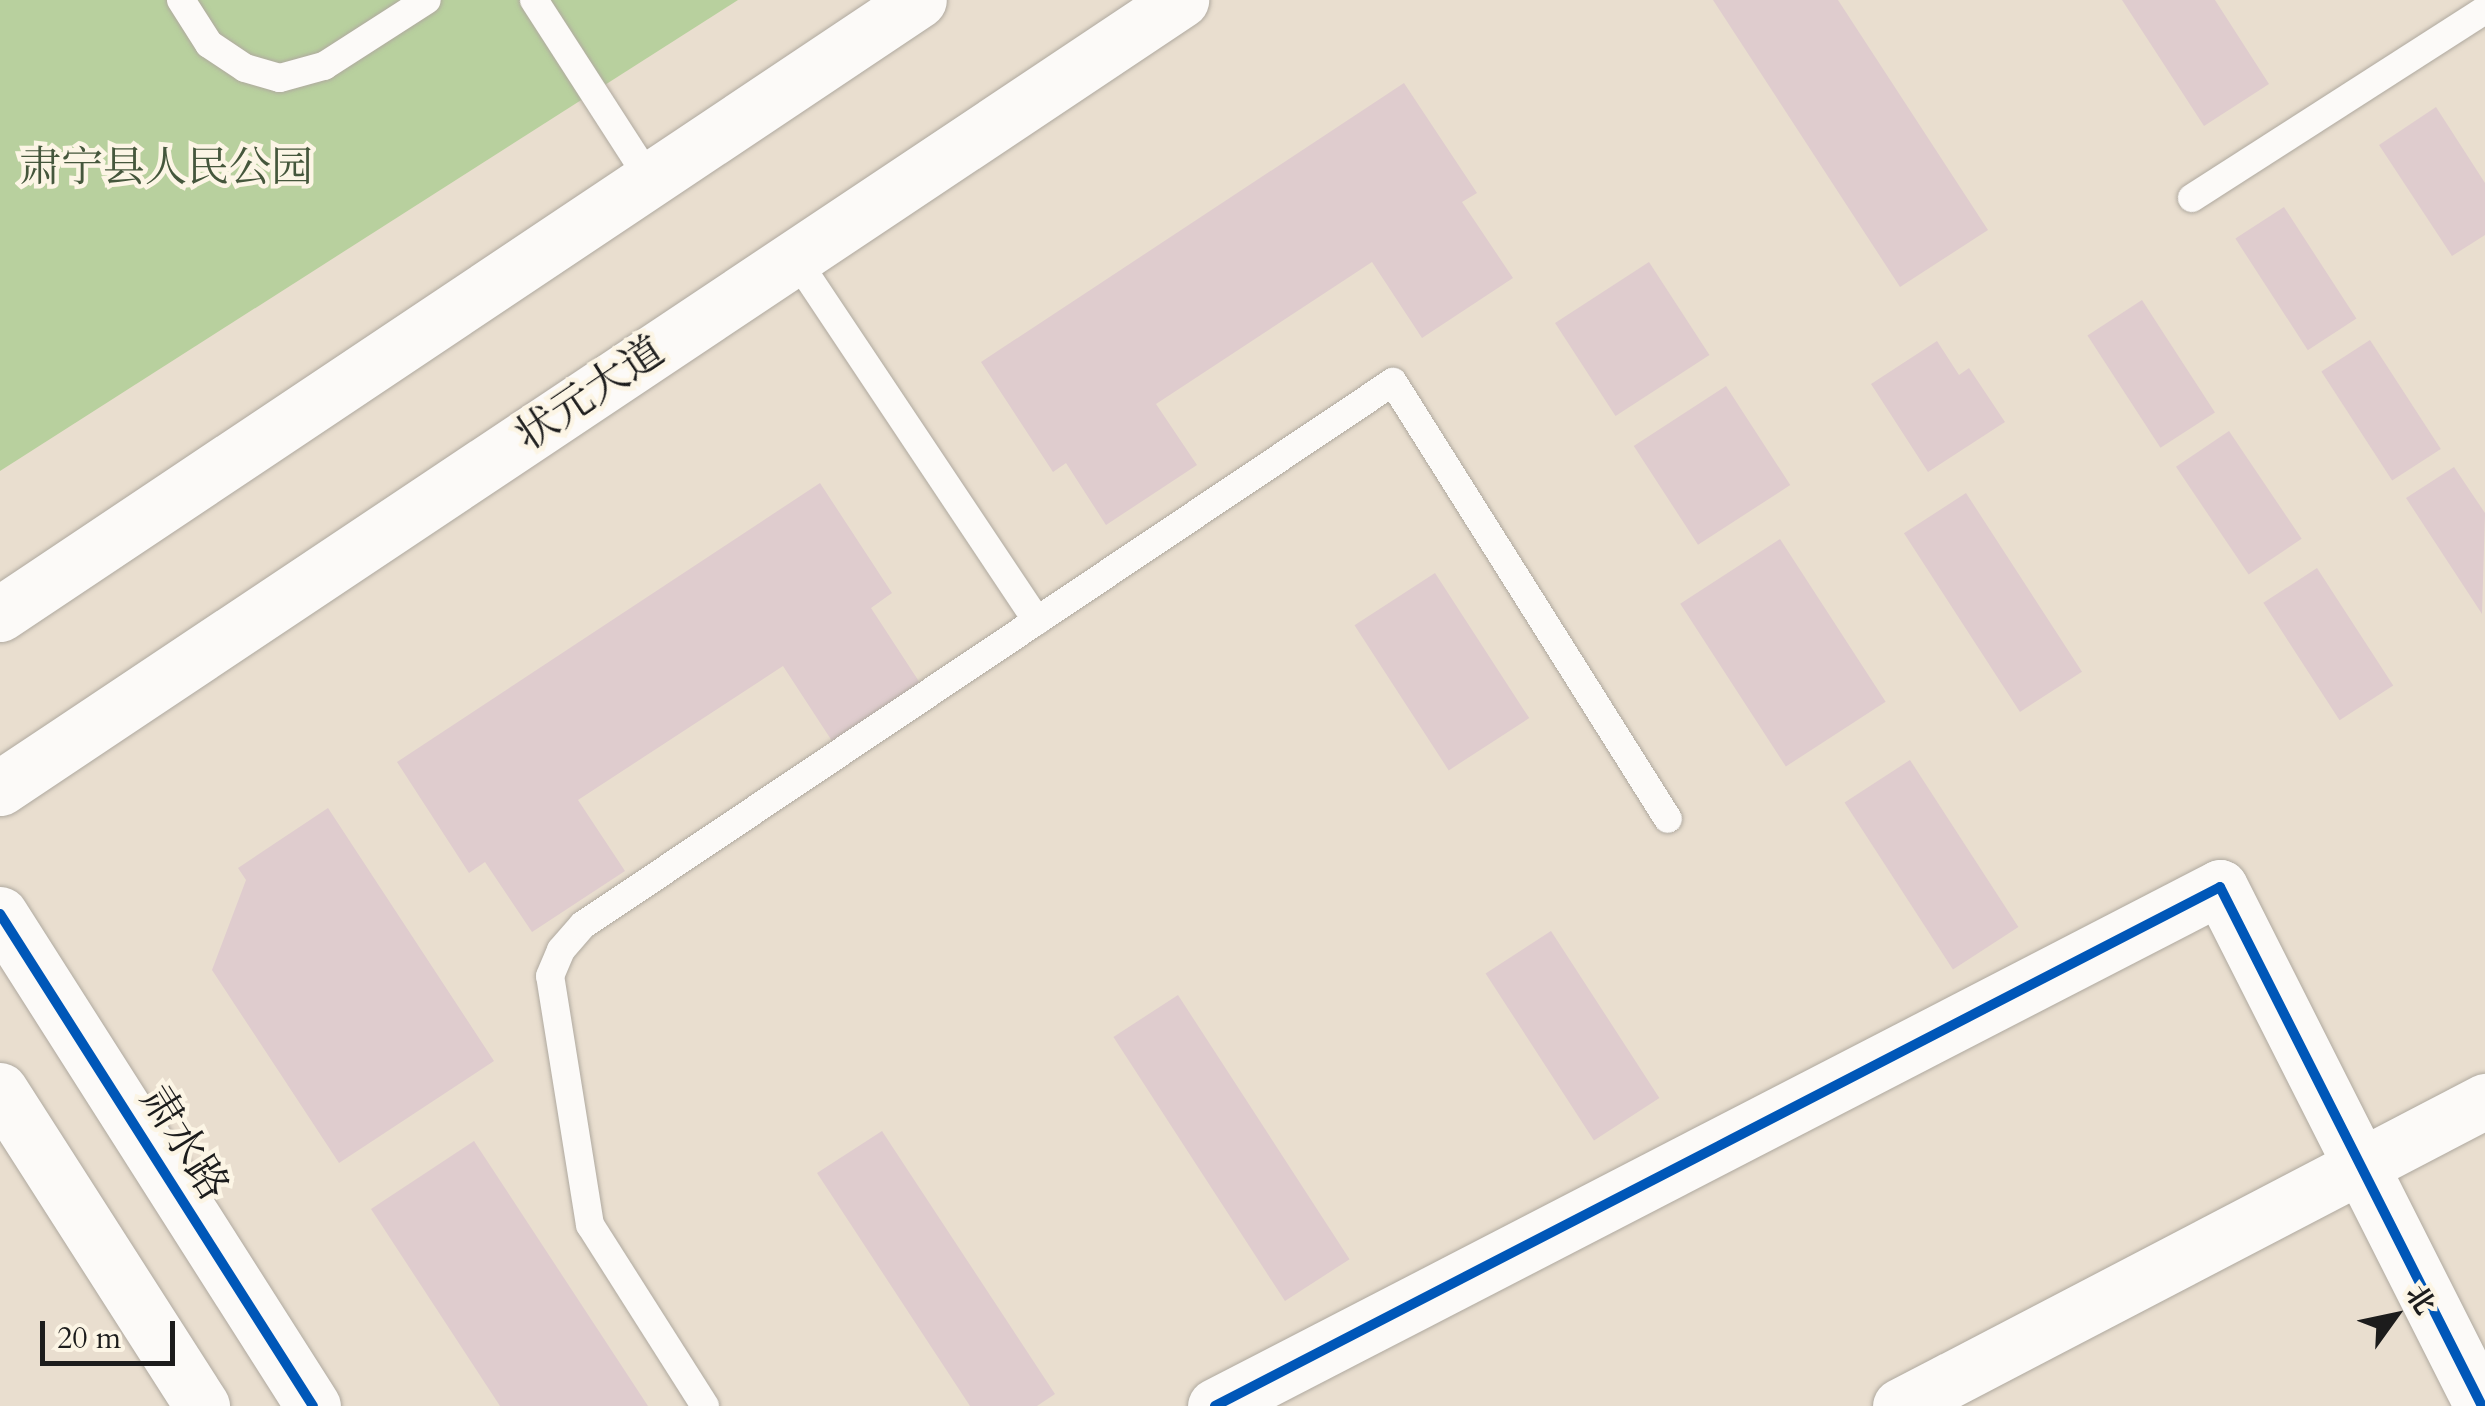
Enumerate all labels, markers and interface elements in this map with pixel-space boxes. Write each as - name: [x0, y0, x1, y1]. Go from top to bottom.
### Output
- park label: 肃宁县人民公园: [19, 143, 313, 193]
- street label: 状元大道: [506, 326, 674, 462]
- street label: 肃水路: [129, 1076, 239, 1210]
- north arrow: [2345, 1266, 2445, 1366]
- text: 北: [2397, 1278, 2444, 1322]
- scale bar: [45, 1301, 180, 1363]
- text: 20 m: [57, 1318, 121, 1359]

